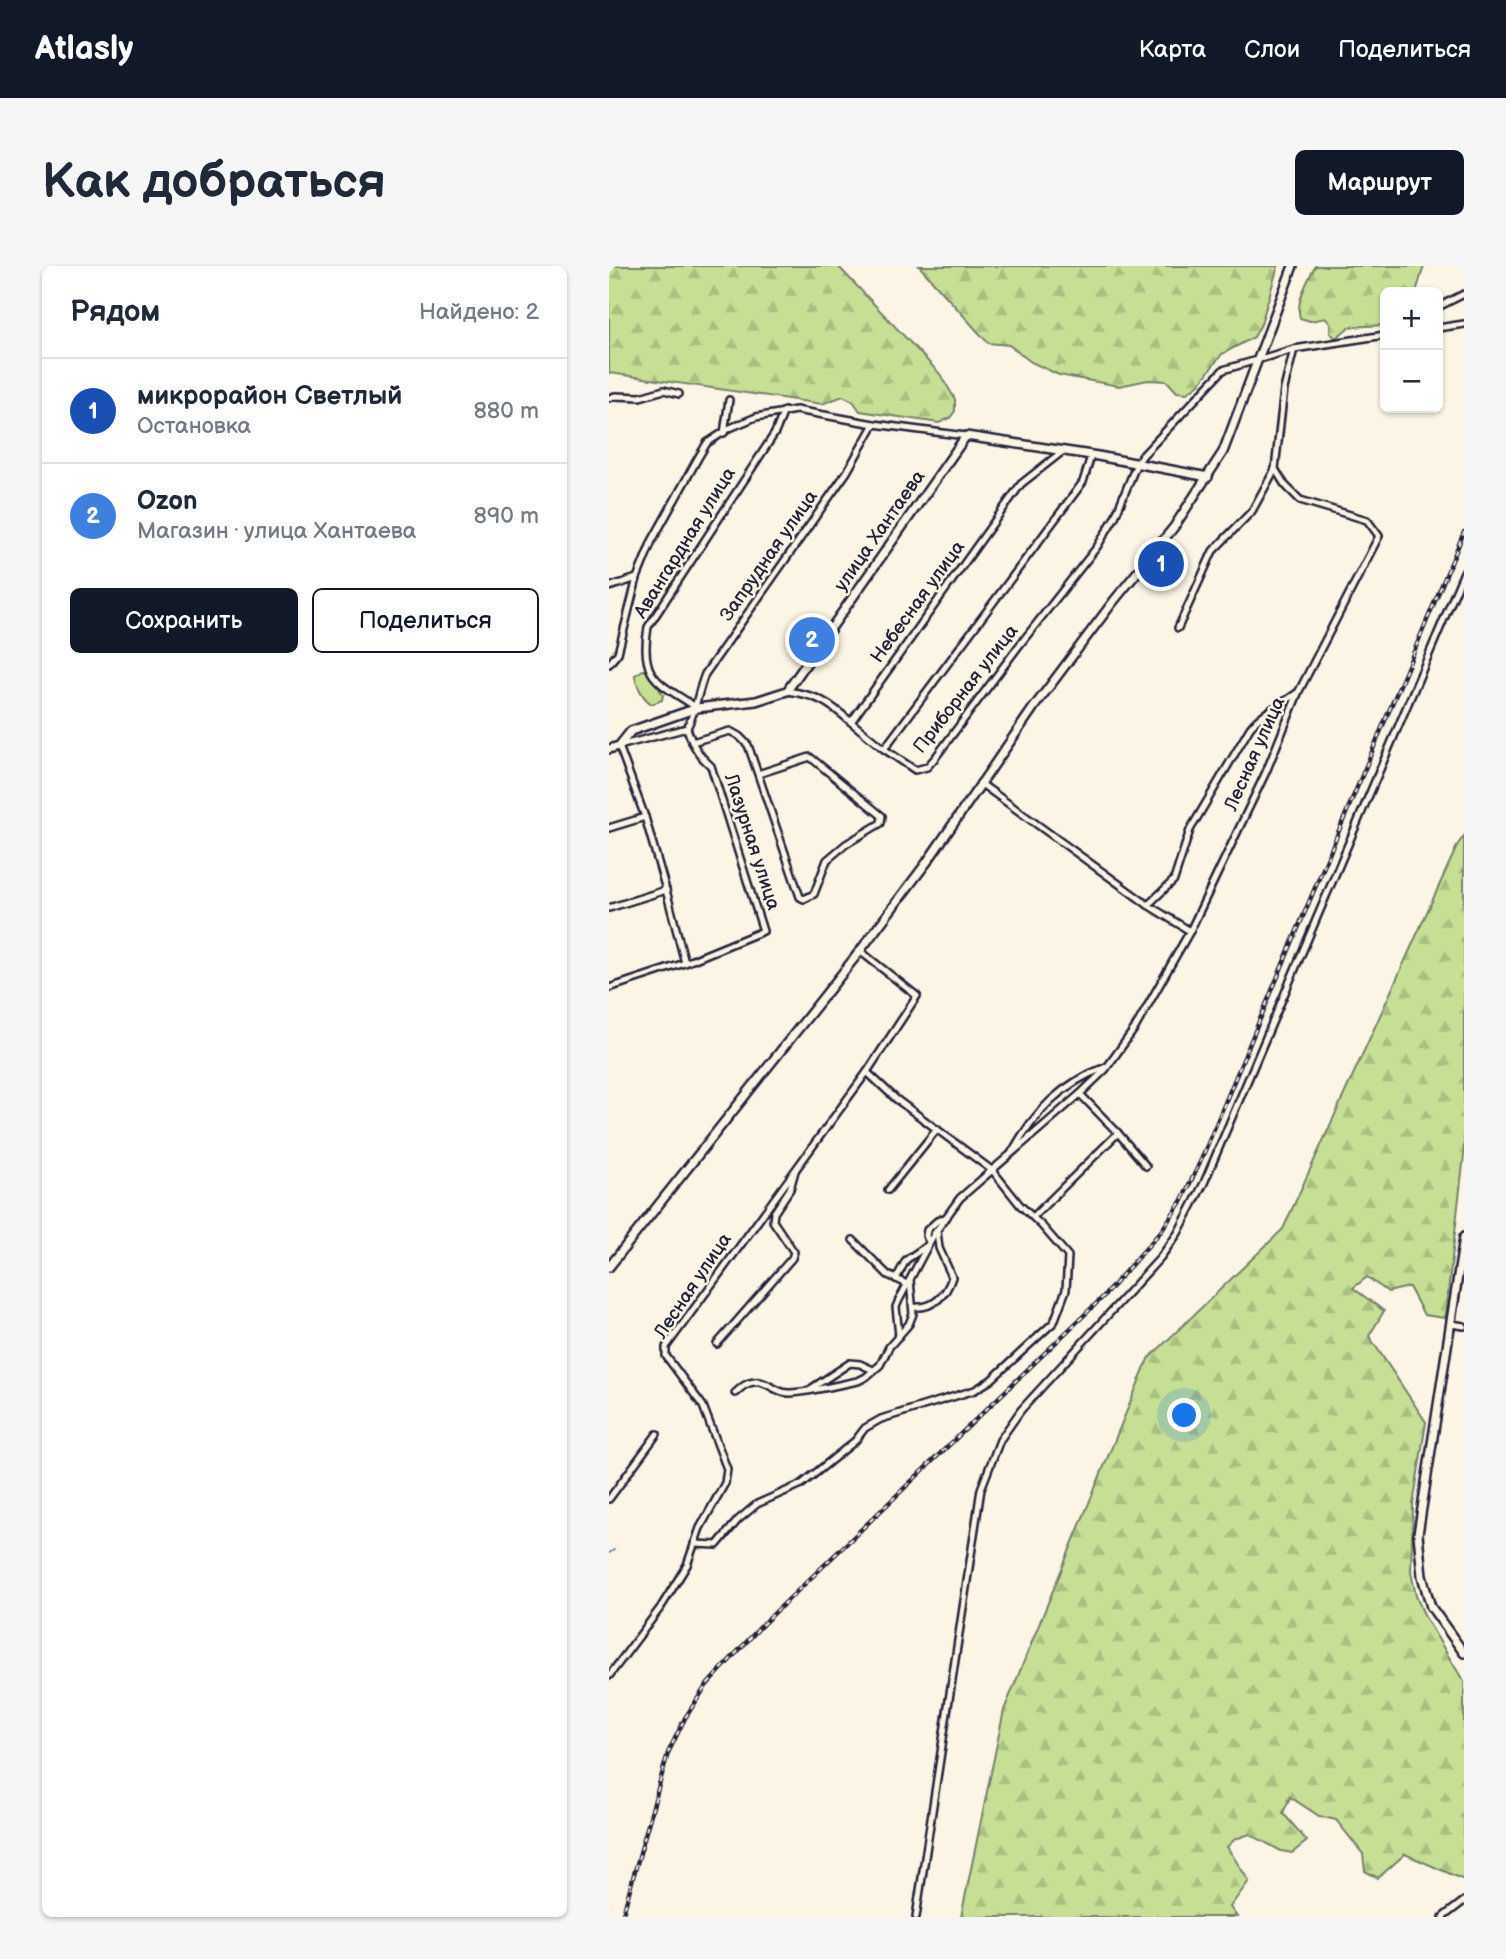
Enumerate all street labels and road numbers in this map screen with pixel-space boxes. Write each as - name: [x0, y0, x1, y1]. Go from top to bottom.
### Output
- street label: Авангардная улица: [629, 463, 741, 624]
- street label: улица Хантаева: [830, 466, 930, 596]
- street label: Запрудная улица: [715, 486, 823, 626]
- street label: Небесная улица: [866, 536, 970, 668]
- street label: Приборная улица: [909, 620, 1023, 758]
- street label: Лесная улица: [1219, 693, 1290, 815]
- street label: Лазурная улица: [719, 770, 785, 913]
- street label: Лесная улица: [649, 1229, 737, 1344]

